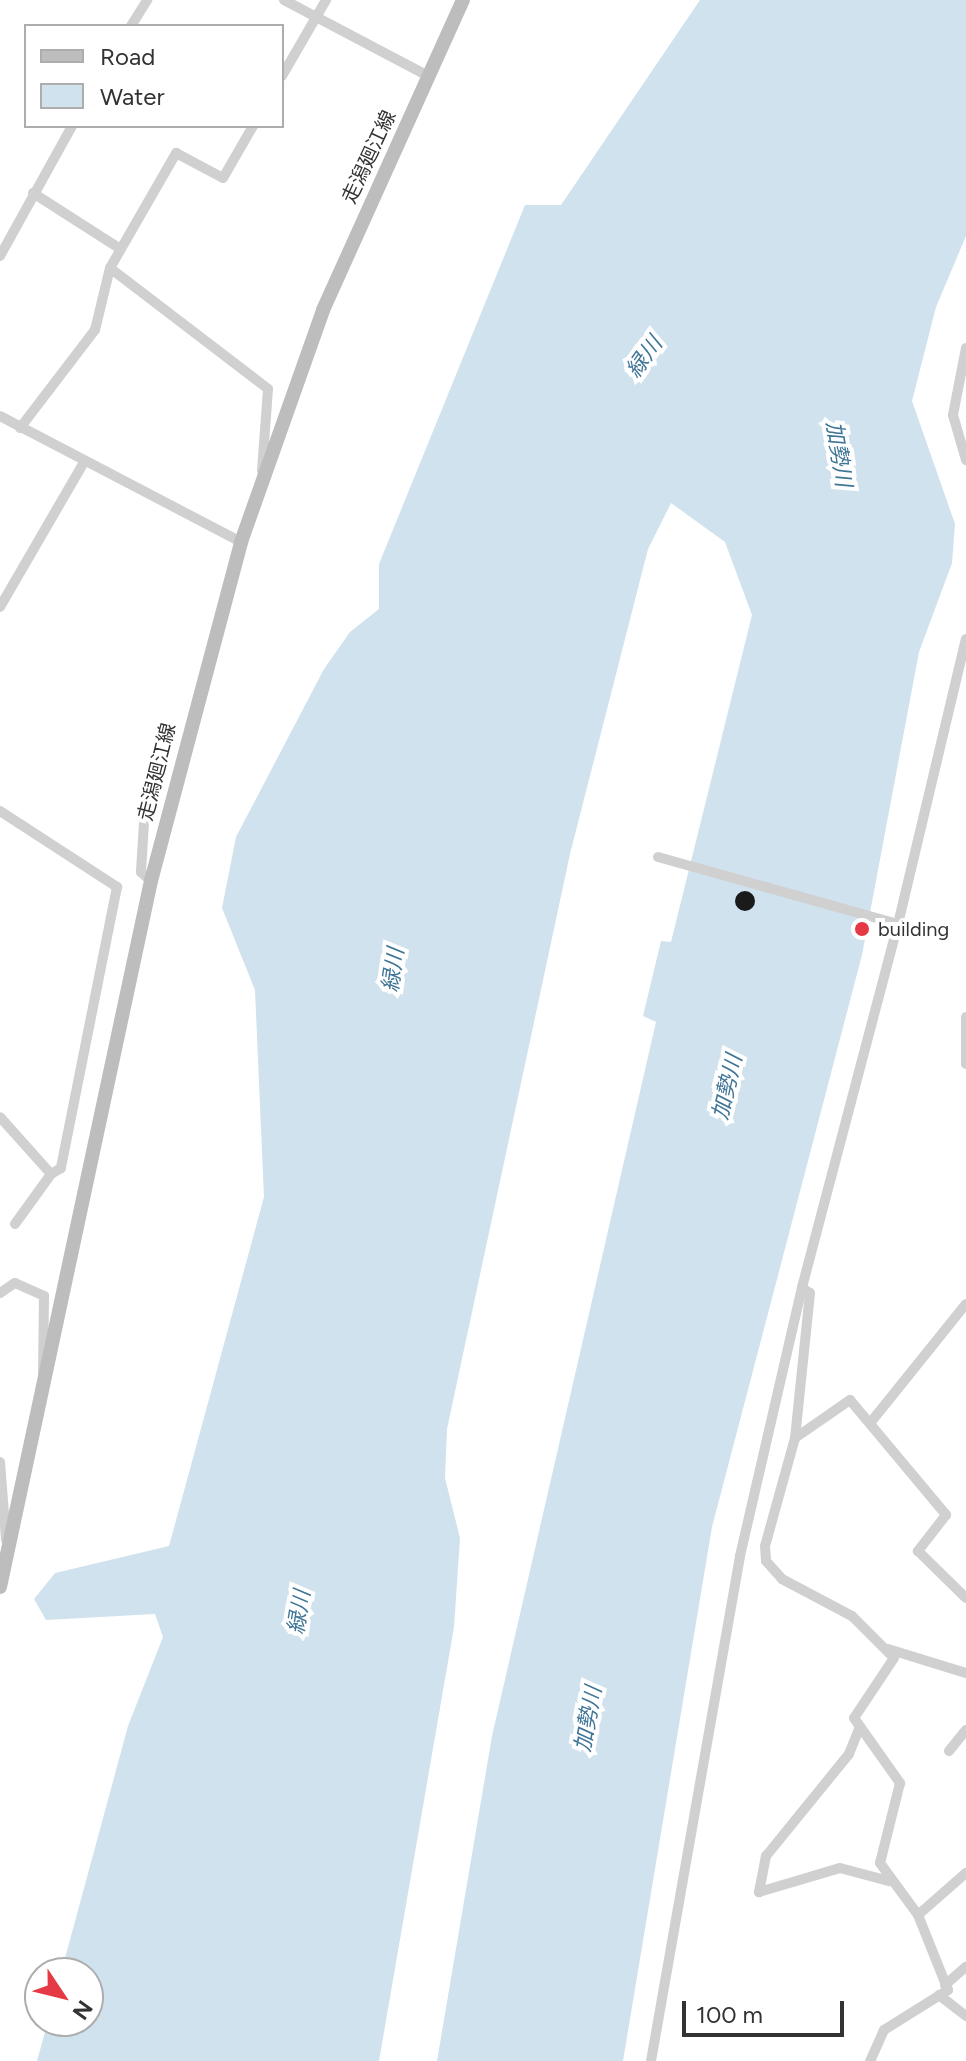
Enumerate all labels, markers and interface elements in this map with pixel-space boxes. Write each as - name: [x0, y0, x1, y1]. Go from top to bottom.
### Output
- legend: [24, 24, 284, 128]
- text: Road: [100, 42, 155, 71]
- text: Water: [100, 82, 165, 111]
- street label: 走潟廻江線: [337, 107, 401, 207]
- water label: 緑川: [620, 331, 668, 383]
- water label: 加勢川: [821, 419, 857, 489]
- street label: 走潟廻江線: [133, 721, 181, 823]
- place label: building: [878, 917, 949, 941]
- marker: building: [853, 920, 871, 938]
- water label: 緑川: [377, 946, 409, 994]
- water label: 加勢川: [707, 1052, 747, 1122]
- water label: 緑川: [283, 1588, 315, 1636]
- water label: 加勢川: [569, 1684, 607, 1754]
- north arrow: [24, 1957, 104, 2037]
- scale bar: [686, 1985, 848, 2035]
- text: N: [66, 1995, 98, 2025]
- text: 100 m: [696, 2000, 763, 2029]

